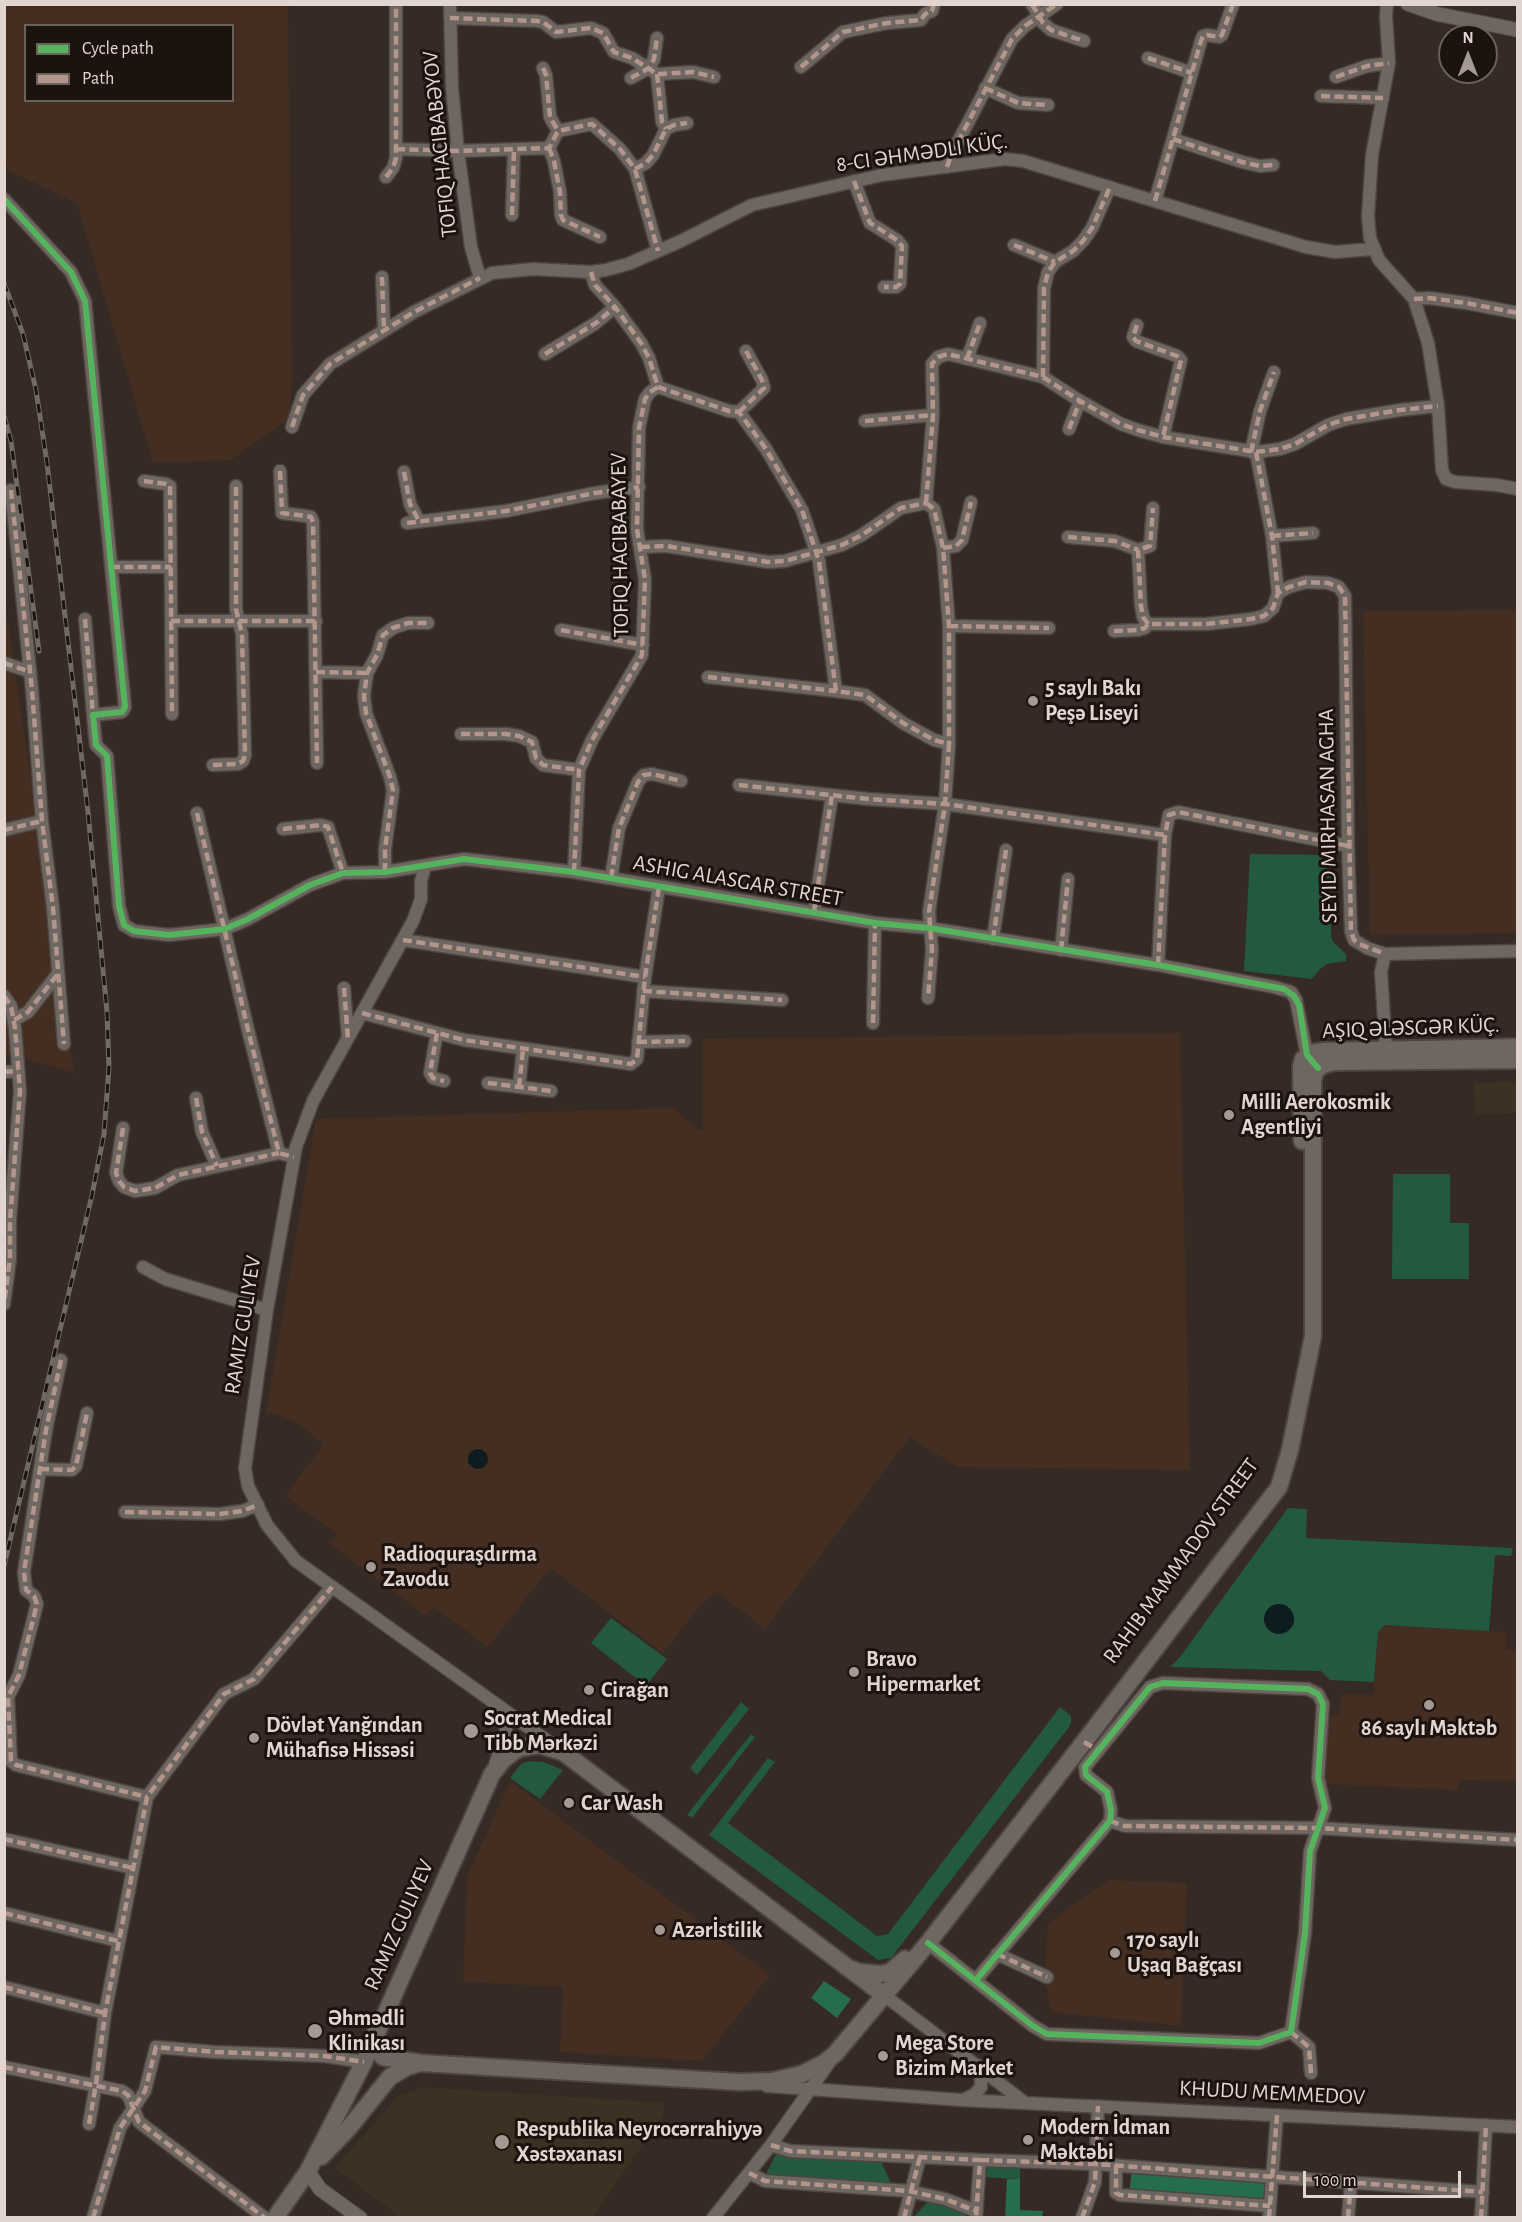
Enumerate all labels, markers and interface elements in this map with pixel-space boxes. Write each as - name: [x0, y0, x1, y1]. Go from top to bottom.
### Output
- legend: [24, 24, 234, 102]
- north arrow: [1438, 24, 1498, 84]
- text: N: [1462, 30, 1474, 46]
- text: Cycle path: [82, 40, 154, 58]
- street label: TOFIQ HACIBABƏYOV: [417, 49, 463, 239]
- text: Path: [82, 70, 114, 88]
- street label: 8-CI ƏHMƏDLI KÜÇ.: [834, 128, 1010, 178]
- street label: TOFIQ HACIBABAYEV: [605, 453, 635, 637]
- place label: 5 saylı Bakı Peşə Liseyi: [1045, 675, 1141, 726]
- marker: 5 saylı Bakı Peşə Liseyi: [1026, 694, 1040, 708]
- street label: SEYID MIRHASAN AGHA: [1313, 708, 1343, 924]
- street label: ASHIG ALASGAR STREET: [631, 850, 845, 912]
- street label: AŞIQ ƏLƏSGƏR KÜÇ.: [1322, 1012, 1500, 1044]
- place label: Milli Aerokosmik Agentliyi: [1241, 1089, 1391, 1140]
- marker: Milli Aerokosmik Agentliyi: [1222, 1108, 1236, 1122]
- street label: RAMIZ GULIYEV: [219, 1254, 267, 1396]
- street label: RAHIB MAMMADOV STREET: [1098, 1453, 1264, 1669]
- place label: Radioquraşdırma Zavodu: [383, 1541, 537, 1592]
- marker: Radioquraşdırma Zavodu: [364, 1560, 378, 1574]
- place label: Bravo Hipermarket: [866, 1646, 980, 1698]
- marker: Bravo Hipermarket: [847, 1665, 861, 1679]
- place label: Cirağan: [601, 1677, 669, 1703]
- marker: Cirağan: [582, 1683, 596, 1697]
- marker: 86 saylı Məktəb: [1422, 1698, 1436, 1712]
- place label: Socrat Medical Tibb Mərkəzi: [484, 1705, 612, 1756]
- place label: Dövlət Yanğından Mühafisə Hissəsi: [266, 1712, 423, 1764]
- place label: 86 saylı Məktəb: [1361, 1715, 1497, 1741]
- marker: Socrat Medical Tibb Mərkəzi: [462, 1722, 480, 1740]
- marker: Dövlət Yanğından Mühafisə Hissəsi: [247, 1731, 261, 1745]
- place label: Car Wash: [581, 1790, 663, 1816]
- marker: Car Wash: [562, 1796, 576, 1810]
- street label: RAMIZ GULIYEV: [358, 1856, 440, 1994]
- place label: Azərİstilik: [672, 1917, 763, 1943]
- marker: Azərİstilik: [653, 1923, 667, 1937]
- place label: 170 saylı Uşaq Bağçası: [1127, 1927, 1242, 1978]
- marker: 170 saylı Uşaq Bağçası: [1108, 1946, 1122, 1960]
- place label: Əhmədli Klinikası: [328, 2005, 405, 2056]
- marker: Əhmədli Klinikası: [306, 2022, 324, 2040]
- place label: Mega Store Bizim Market: [895, 2030, 1013, 2082]
- marker: Mega Store Bizim Market: [876, 2049, 890, 2063]
- street label: KHUDU MEMMEDOV: [1178, 2075, 1366, 2111]
- place label: Modern İdman Məktəbi: [1040, 2114, 1170, 2166]
- place label: Respublika Neyrocərrahiyyə Xəstəxanası: [516, 2116, 762, 2168]
- marker: Respublika Neyrocərrahiyyə Xəstəxanası: [493, 2133, 511, 2151]
- marker: Modern İdman Məktəbi: [1021, 2133, 1035, 2147]
- scale bar: [1306, 2159, 1464, 2197]
- text: 100 m: [1314, 2172, 1357, 2190]

